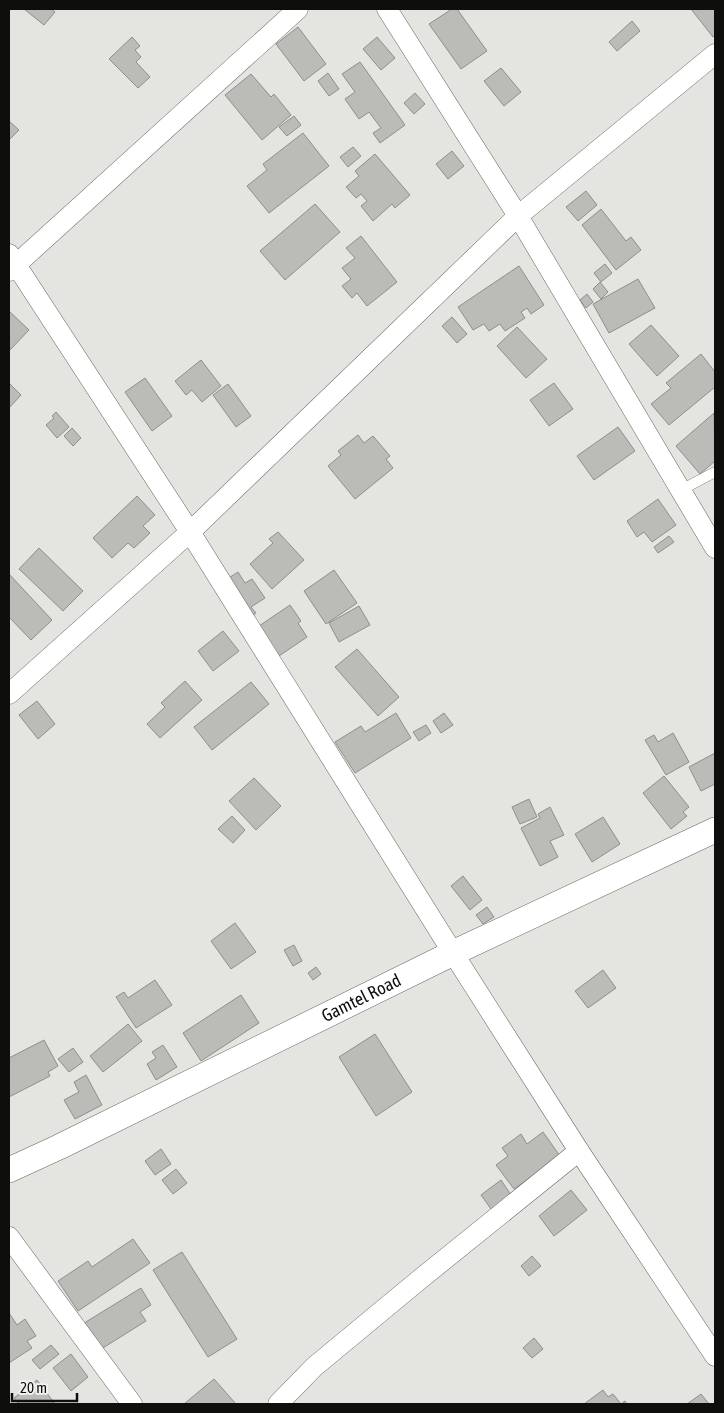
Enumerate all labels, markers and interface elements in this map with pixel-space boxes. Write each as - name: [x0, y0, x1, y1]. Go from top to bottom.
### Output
- street label: Gamtel Road: [318, 969, 404, 1026]
- scale bar: [12, 1370, 78, 1402]
- text: 20 m: [20, 1379, 47, 1396]

